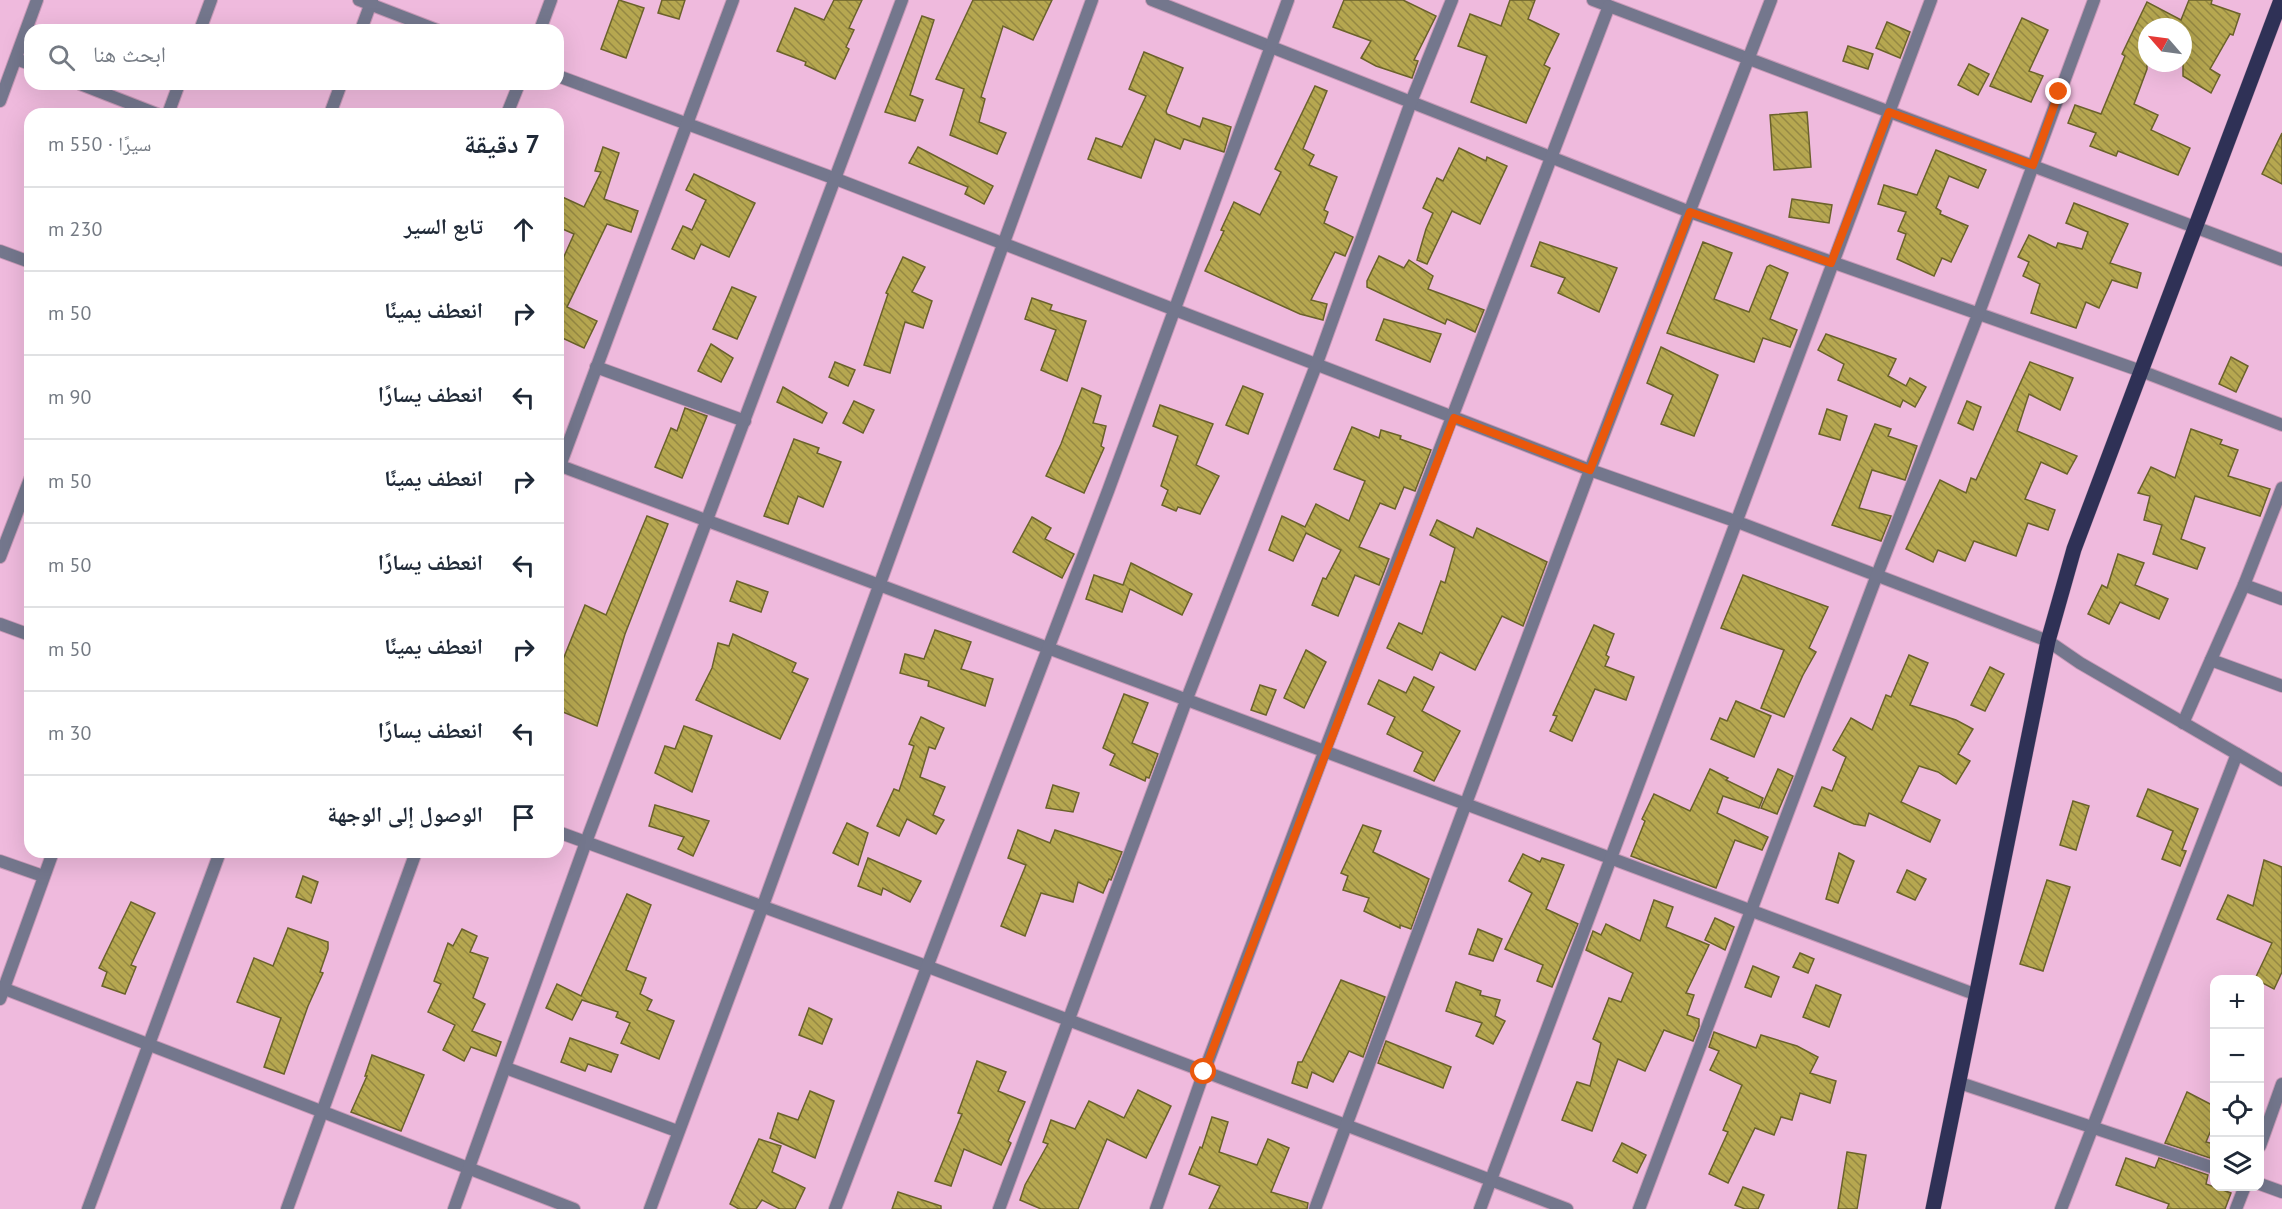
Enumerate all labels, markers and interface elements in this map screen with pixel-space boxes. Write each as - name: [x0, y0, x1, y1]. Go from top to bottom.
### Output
- north arrow: [2138, 18, 2192, 72]
- search box: [24, 24, 564, 90]
- text: ابحث هنا: [93, 40, 166, 68]
- icon: search: [45, 41, 78, 74]
- route end: [2045, 78, 2071, 104]
- text: 7 دقيقة: [464, 127, 540, 160]
- text: سيرًا · 550 m: [48, 131, 152, 157]
- text: تابع السير: [404, 212, 483, 240]
- icon: ahead: [507, 213, 540, 246]
- text: 230 m: [48, 216, 102, 242]
- text: انعطف يمينًا: [384, 296, 483, 324]
- icon: right: [507, 297, 540, 330]
- text: 50 m: [48, 300, 91, 326]
- text: انعطف يسارًا: [378, 380, 483, 408]
- icon: left: [507, 381, 540, 414]
- text: 90 m: [48, 384, 91, 410]
- text: انعطف يمينًا: [384, 464, 483, 492]
- icon: right: [507, 465, 540, 498]
- text: 50 m: [48, 468, 91, 494]
- text: انعطف يسارًا: [378, 548, 483, 576]
- icon: left: [507, 549, 540, 582]
- text: 50 m: [48, 552, 91, 578]
- text: انعطف يمينًا: [384, 632, 483, 660]
- icon: right: [507, 633, 540, 666]
- text: 50 m: [48, 636, 91, 662]
- text: انعطف يسارًا: [378, 716, 483, 744]
- icon: left: [507, 717, 540, 750]
- text: 30 m: [48, 720, 91, 746]
- text: الوصول إلى الوجهة: [327, 800, 483, 828]
- icon: arrive: [507, 801, 540, 834]
- map controls: [2210, 975, 2264, 1191]
- button: +: [2210, 975, 2264, 1029]
- button: −: [2210, 1029, 2264, 1083]
- route start: [1190, 1058, 1216, 1084]
- button: locate: [2210, 1083, 2264, 1137]
- button: layers: [2210, 1137, 2264, 1191]

